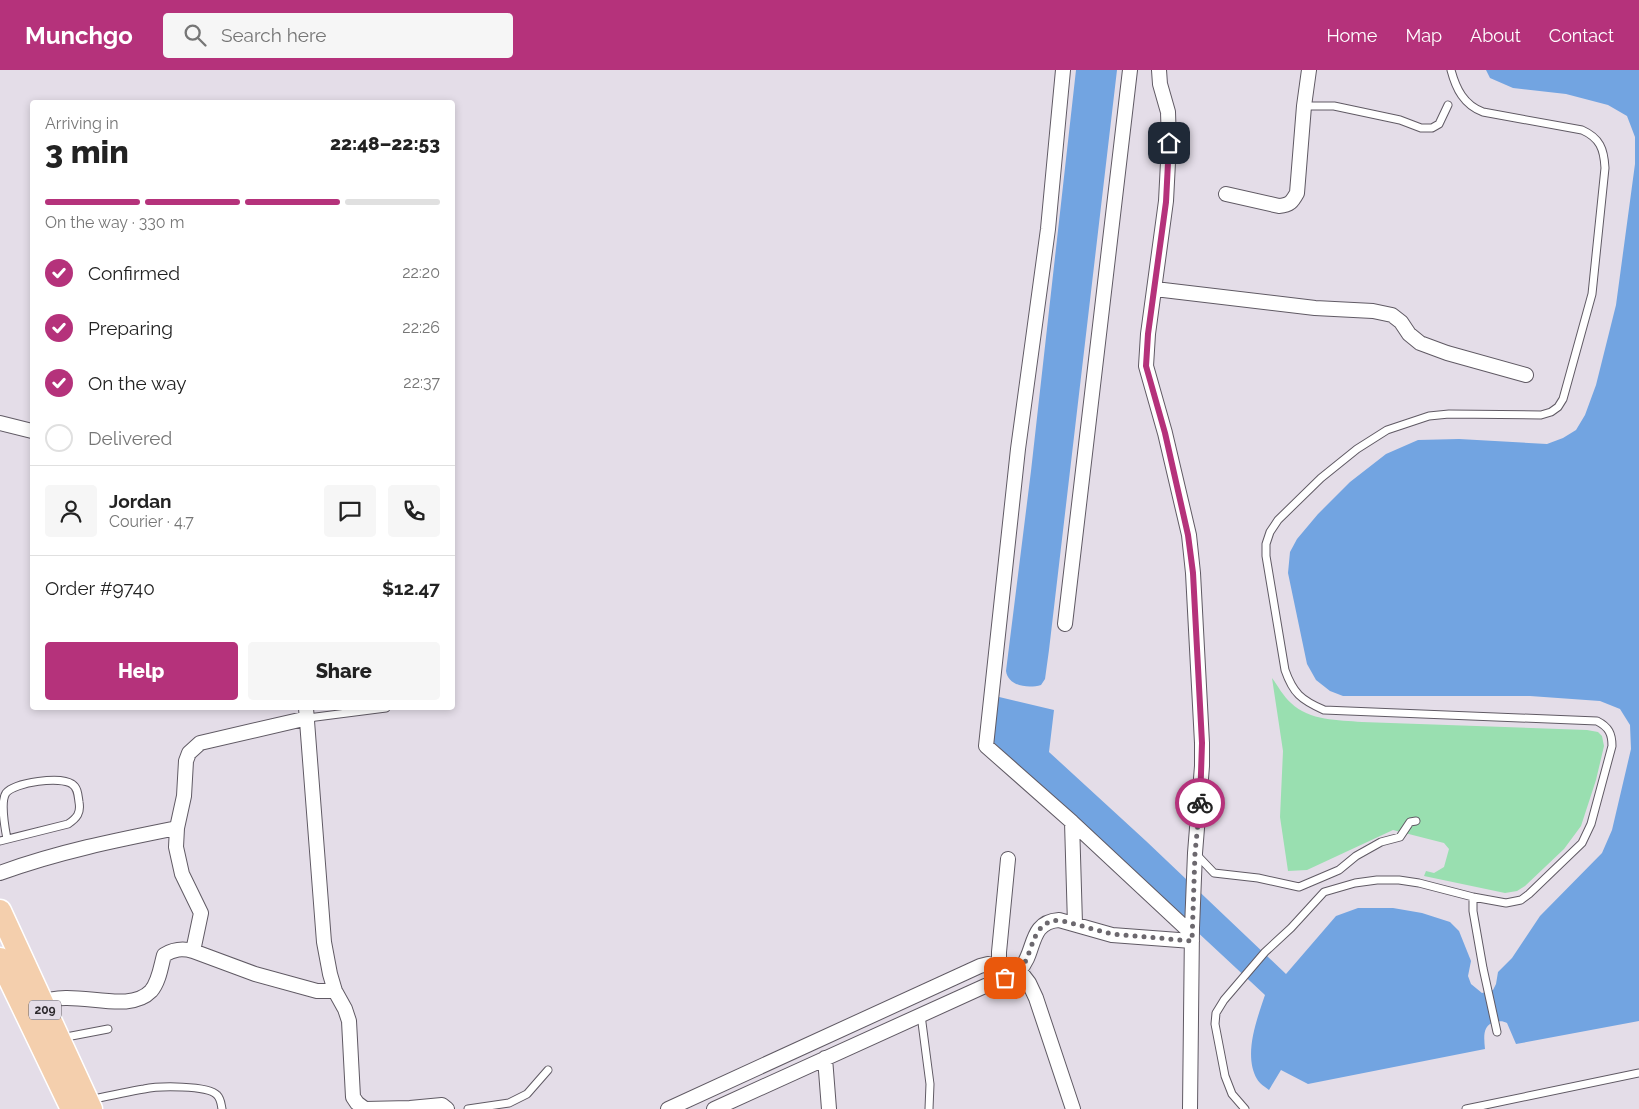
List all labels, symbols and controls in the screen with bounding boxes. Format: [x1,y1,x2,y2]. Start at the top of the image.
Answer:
search box [163,13,513,58]
text: Munchgo [25,21,133,50]
icon: search [181,21,209,49]
text: Search here [221,24,326,46]
text: Home [1326,25,1377,46]
text: Map [1405,25,1442,46]
text: About [1470,25,1521,46]
text: Contact [1549,25,1614,46]
text: Arriving in [45,114,119,133]
pin [1148,122,1190,164]
icon: home [1155,129,1183,157]
text: 22:48–22:53 [330,132,440,154]
text: 3 min [45,133,129,170]
text: On the way · 330 m [45,213,184,232]
icon: check [45,259,73,287]
text: Confirmed [88,262,180,284]
text: 22:20 [402,263,440,282]
icon: check [45,314,73,342]
text: Preparing [88,317,173,339]
text: 22:26 [402,318,440,337]
icon: check [45,369,73,397]
text: On the way [88,372,187,394]
text: 22:37 [403,373,440,392]
text: Delivered [88,427,172,449]
button: person [45,485,97,537]
button: chat [324,485,376,537]
button: phone [388,485,440,537]
text: Jordan [109,490,172,512]
text: Courier · 4.7 [109,512,194,531]
text: Order #9740 [45,577,155,599]
text: $12.47 [382,577,440,599]
button: Help [45,642,238,700]
button: Share [248,642,440,700]
courier [1175,778,1225,828]
icon: bike [1186,789,1214,817]
pin [984,957,1026,999]
icon: bag [991,964,1019,992]
road number: 209 [29,1000,61,1020]

